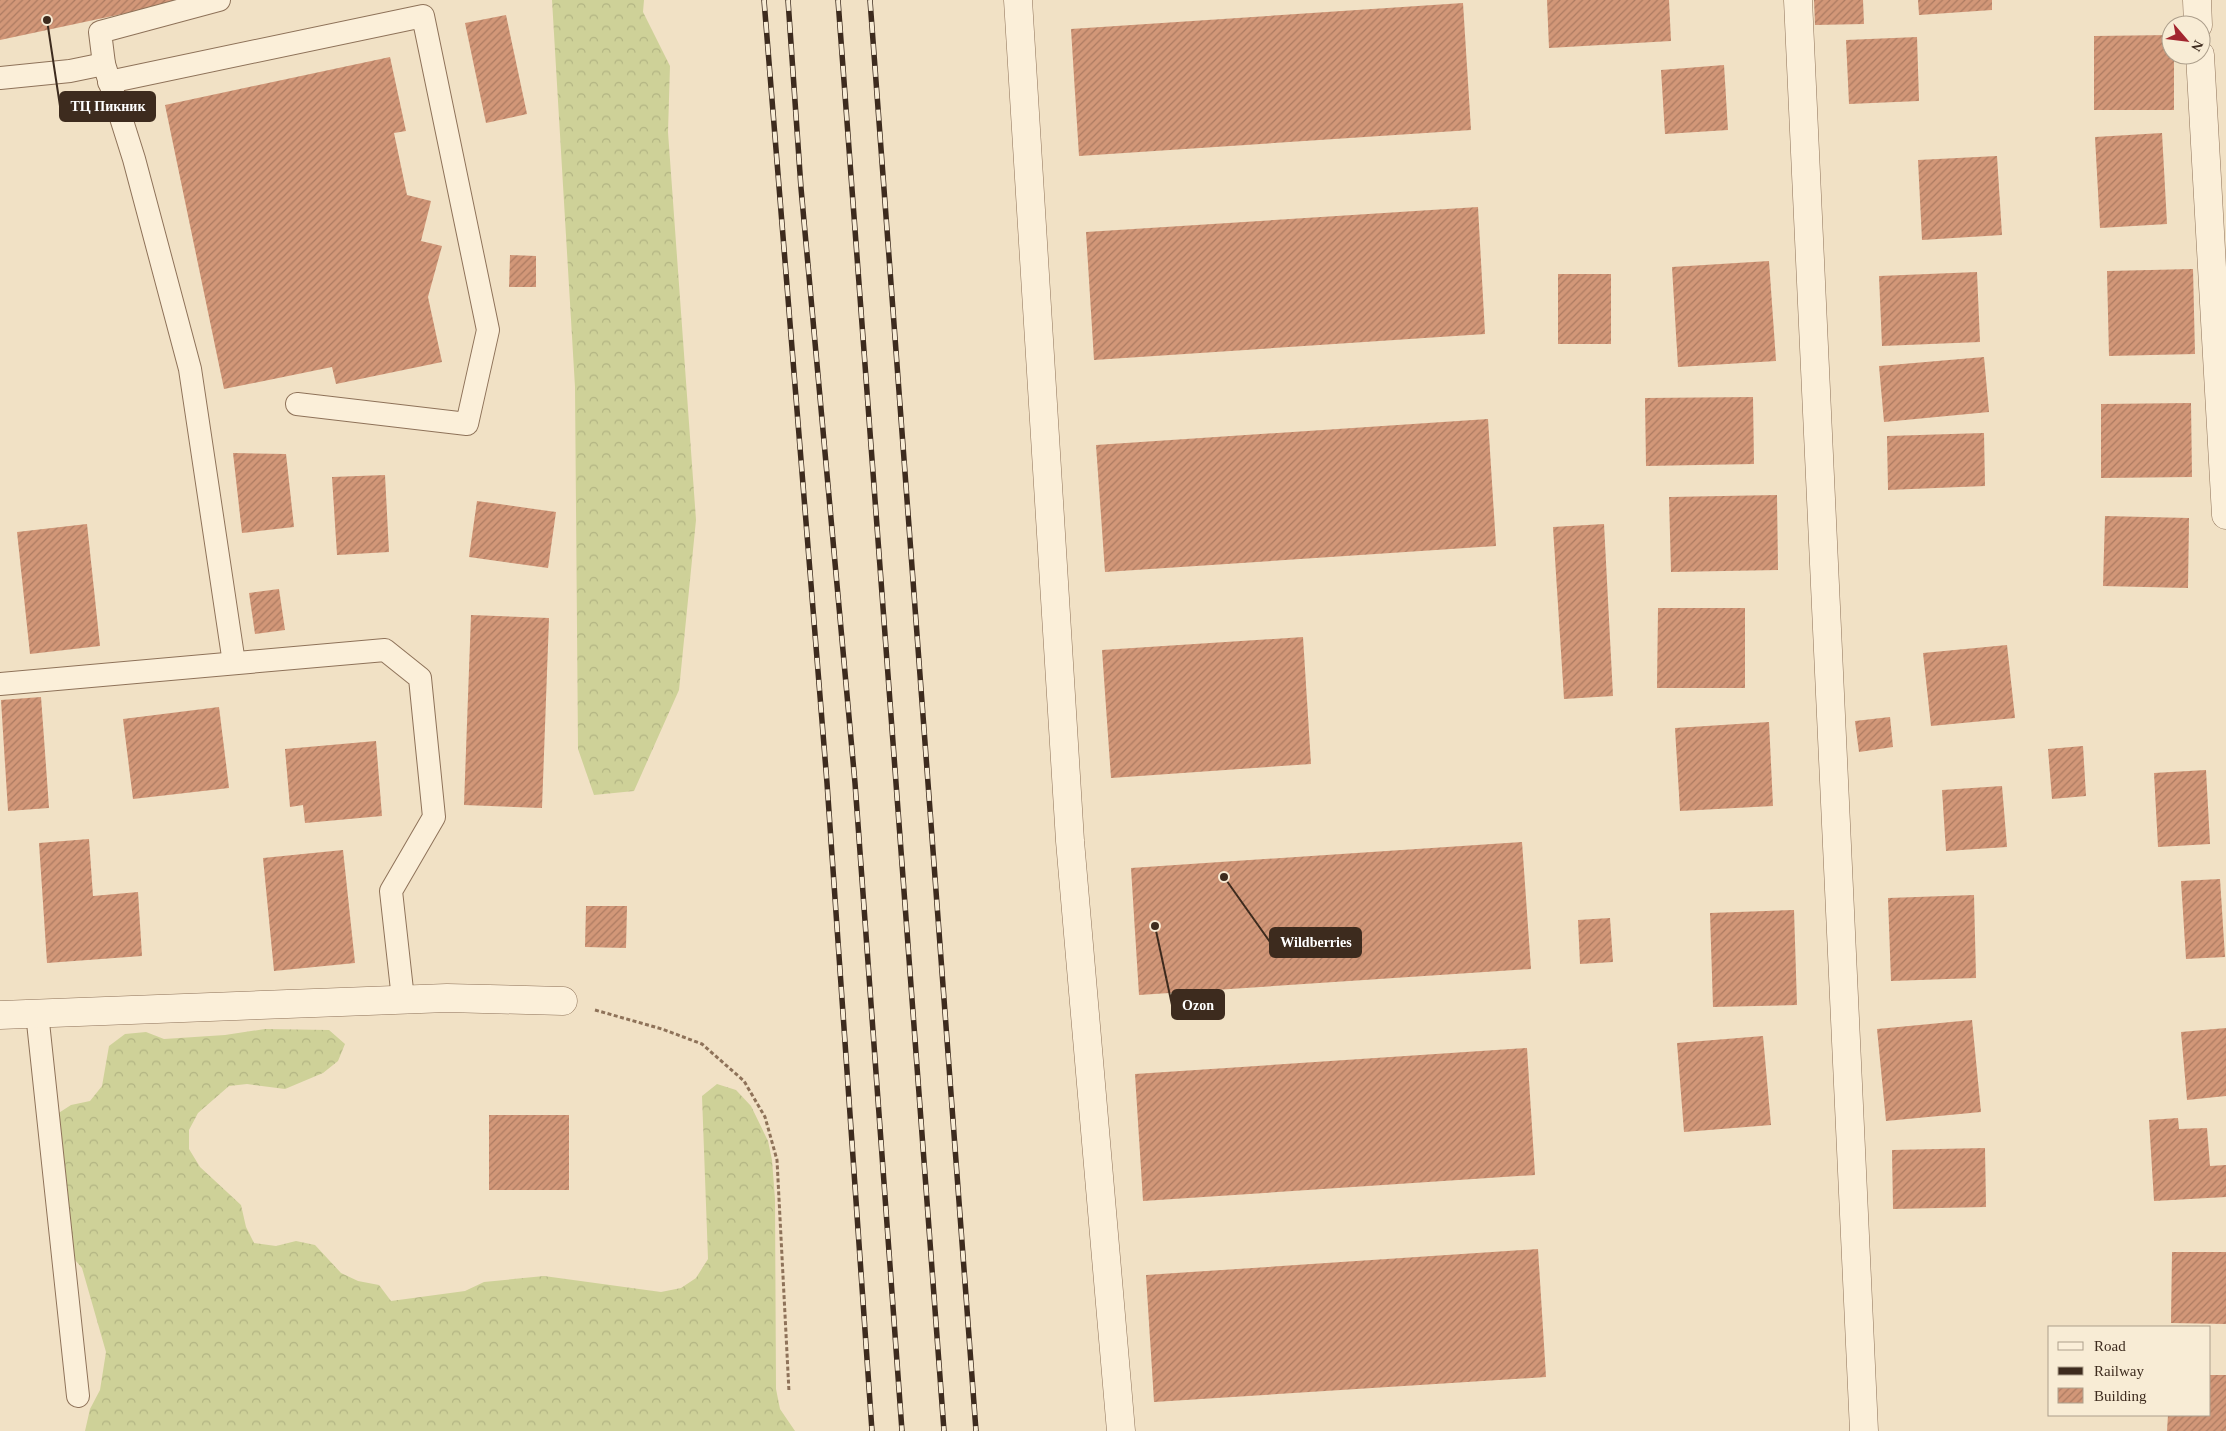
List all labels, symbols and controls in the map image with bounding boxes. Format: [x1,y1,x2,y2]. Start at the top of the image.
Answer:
north arrow [2161,15,2211,65]
text: N [2188,38,2206,54]
callout: ТЦ Пикник [60,92,155,121]
text: ТЦ Пикник [71,99,146,114]
callout: Wildberries [1270,928,1361,957]
text: Wildberries [1280,935,1352,950]
callout: Ozon [1172,990,1224,1019]
text: Ozon [1182,998,1214,1013]
legend [2048,1326,2211,1416]
text: Road [2094,1338,2126,1354]
text: Railway [2094,1363,2144,1379]
text: Building [2094,1388,2147,1404]

